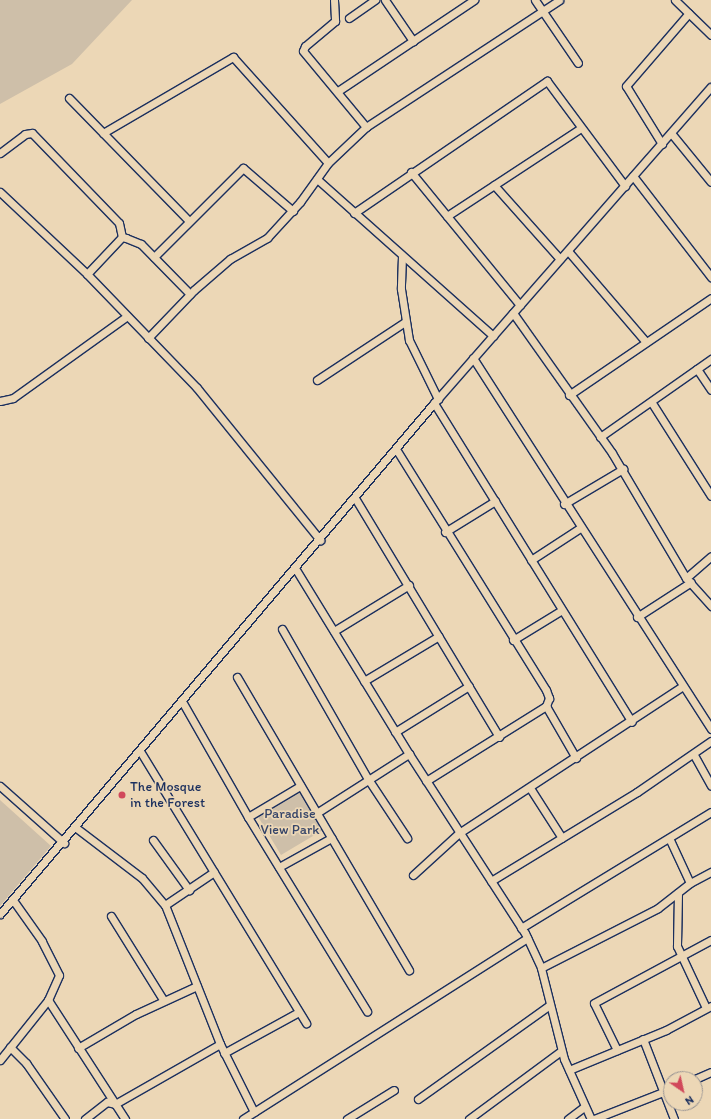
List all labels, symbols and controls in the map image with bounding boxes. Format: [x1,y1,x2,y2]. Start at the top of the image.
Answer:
place label: The Mosque in the Forest [130,779,204,812]
marker: The Mosque in the Forest [117,790,127,800]
park label: Paradise View Park [261,806,319,838]
north arrow [663,1071,703,1111]
text: N [683,1093,696,1108]

